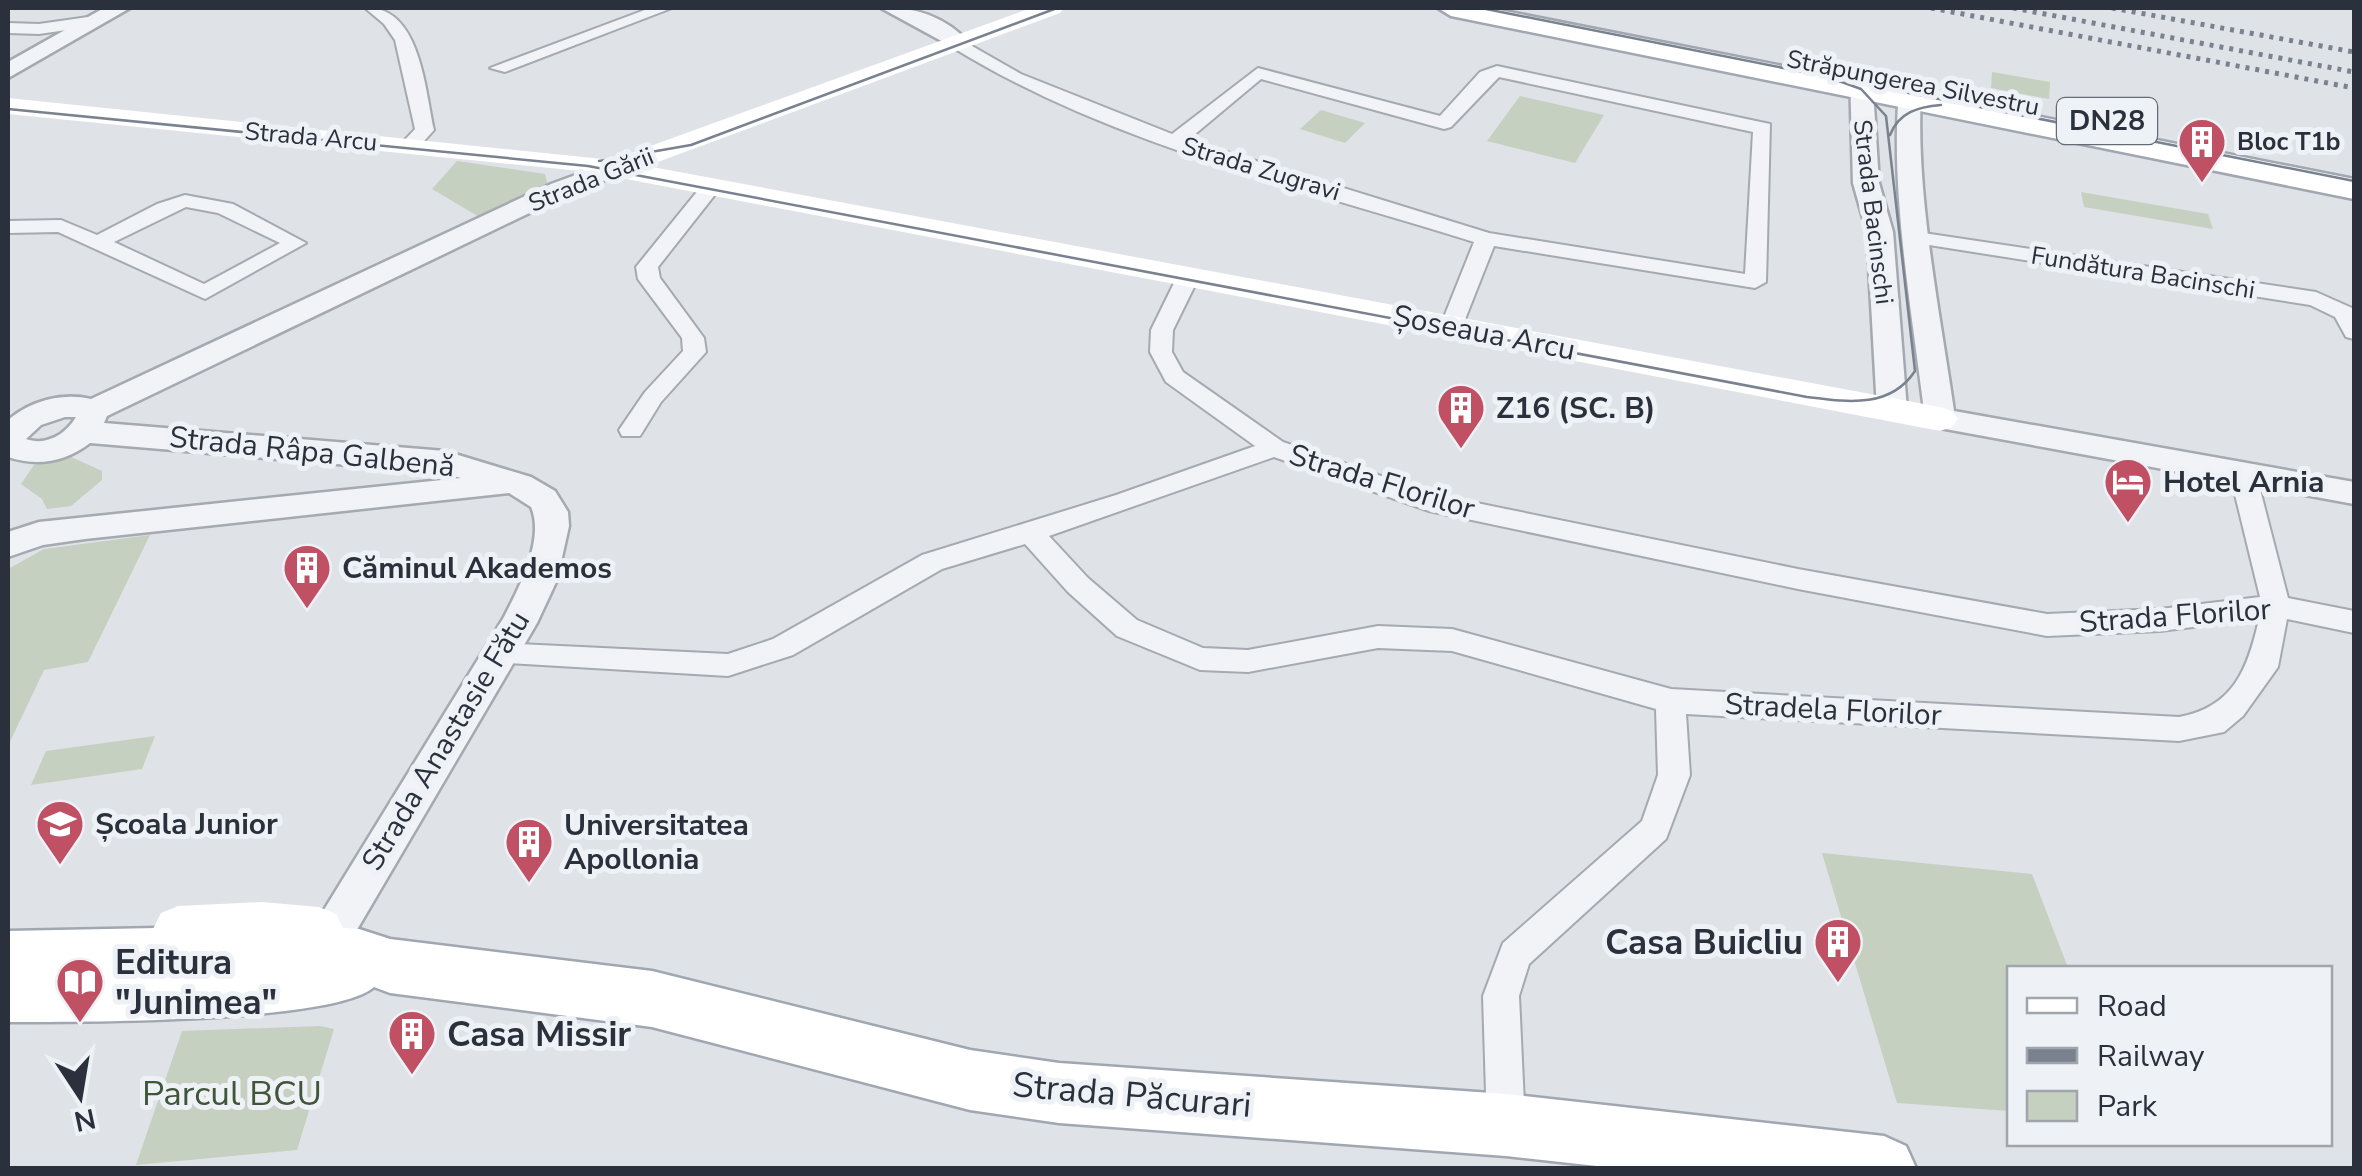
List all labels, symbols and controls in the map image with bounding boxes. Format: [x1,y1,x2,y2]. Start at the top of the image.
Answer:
street label: Străpungerea Silvestru [1784,42,2042,124]
road number: DN28 [2057,98,2157,144]
street label: Strada Arcu [243,114,379,160]
building icon: Bloc T1b [2176,116,2228,184]
street label: Strada Bacinschi [1845,118,1901,306]
place label: Bloc T1b [2237,125,2341,159]
street label: Strada Zugravi [1178,129,1344,209]
street label: Strada Gării [523,139,659,221]
street label: Fundătura Bacinschi [2029,239,2257,307]
street label: Șoseaua Arcu [1389,295,1579,371]
building icon: Z16 (SC. B) [1435,382,1487,450]
place label: Z16 (SC. B) [1496,388,1656,429]
street label: Strada Râpa Galbenă [167,417,457,487]
street label: Strada Florilor [1284,434,1480,530]
hotel icon: Hotel Arnia [2102,456,2154,524]
place label: Hotel Arnia [2163,462,2324,503]
building icon: Căminul Akademos [281,542,333,610]
place label: Căminul Akademos [342,548,612,589]
street label: Strada Florilor [2078,589,2273,643]
street label: Strada Anastasie Fătu [352,604,540,878]
street label: Stradela Florilor [1724,684,1943,736]
school or university icon: Școala Junior [34,798,86,866]
place label: Școala Junior [95,804,278,845]
place label: Universitatea Apollonia [564,805,749,880]
building icon: Universitatea Apollonia [503,816,555,884]
building icon: Casa Buicliu [1812,916,1864,984]
place label: Casa Buicliu [1605,919,1803,966]
place label: Editura "Junimea" [115,939,277,1026]
library icon: Editura "Junimea" [54,956,106,1024]
legend [2007,966,2332,1146]
text: Road [2097,986,2167,1027]
building icon: Casa Missir [386,1008,438,1076]
place label: Casa Missir [447,1011,631,1058]
text: Railway [2097,1036,2205,1077]
north arrow [30,1046,130,1146]
street label: Strada Păcurari [1010,1061,1254,1129]
park label: Parcul BCU [142,1070,322,1117]
text: Park [2097,1086,2158,1127]
text: N [71,1099,99,1140]

